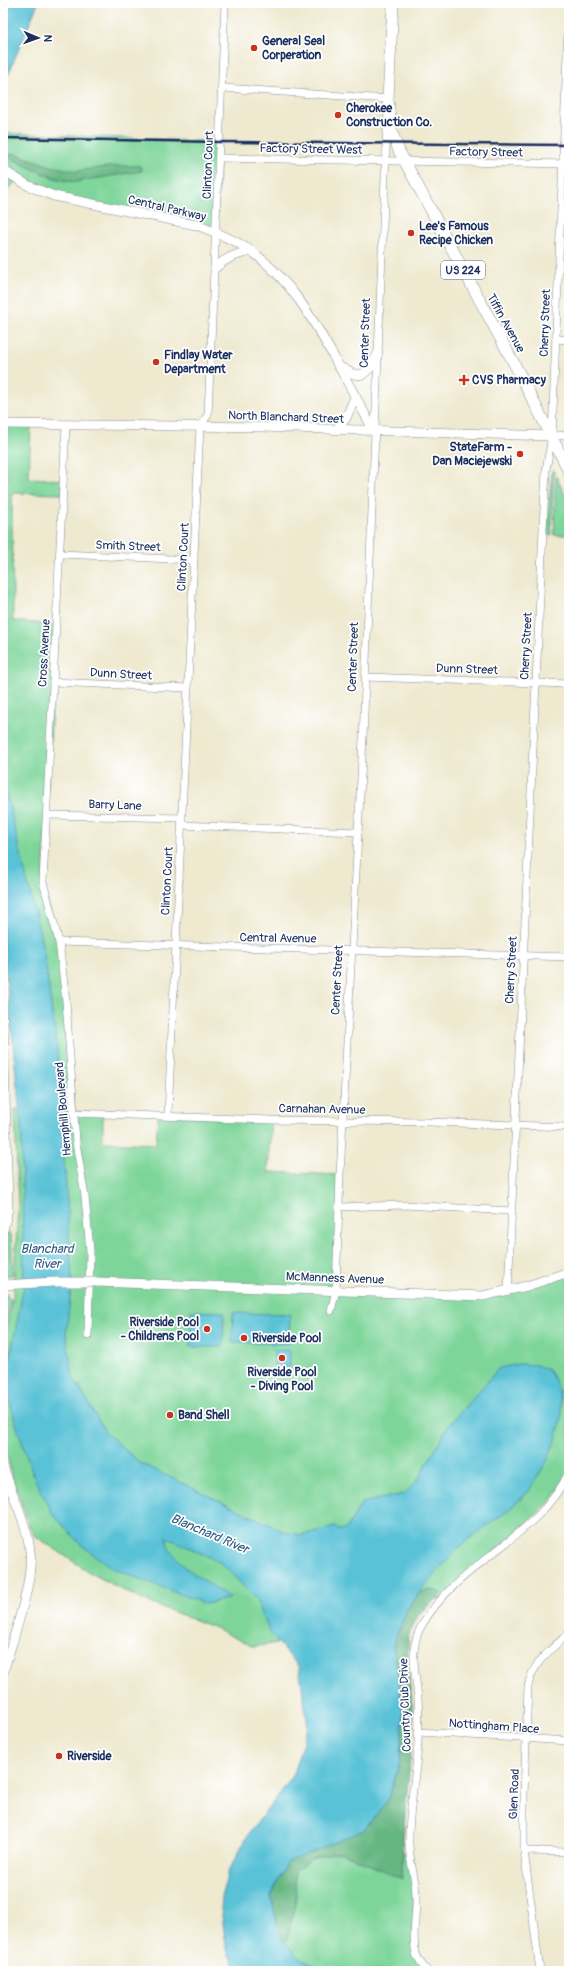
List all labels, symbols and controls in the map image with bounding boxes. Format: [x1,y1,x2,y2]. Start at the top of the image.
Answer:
north arrow [18,18,58,58]
text: N [41,34,54,43]
place label: General Seal Corperation [262,34,325,63]
marker: General Seal Corperation [249,43,259,53]
place label: Cherokee Construction Co. [346,101,432,130]
marker: Cherokee Construction Co. [333,110,343,120]
street label: Clinton Court [200,130,217,200]
street label: Factory Street West [259,141,363,158]
street label: Factory Street [449,144,523,161]
street label: Central Parkway [126,192,207,225]
place label: Lee's Famous Recipe Chicken [419,219,493,248]
marker: Lee's Famous Recipe Chicken [406,228,416,238]
road number: US 224 [441,261,485,279]
street label: Cherry Street [537,289,554,357]
street label: Tiffin Avenue [483,291,528,355]
street label: Center Street [357,298,374,368]
place label: Findlay Water Department [164,348,233,377]
marker: Findlay Water Department [151,357,161,367]
place label: CVS Pharmacy [472,373,547,388]
marker: CVS Pharmacy [459,375,469,385]
street label: North Blanchard Street [228,408,344,427]
place label: StateFarm - Dan Maciejewski [432,440,512,469]
marker: StateFarm - Dan Maciejewski [515,449,525,459]
street label: Clinton Court [174,522,193,592]
street label: Smith Street [95,538,161,555]
street label: Cherry Street [517,612,536,680]
street label: Cross Avenue [35,619,54,687]
street label: Center Street [345,622,362,692]
street label: Dunn Street [436,661,498,678]
street label: Dunn Street [90,665,153,684]
street label: Barry Lane [88,797,142,814]
street label: Clinton Court [158,846,177,916]
street label: Central Avenue [239,930,317,947]
street label: Cherry Street [502,936,521,1004]
street label: Center Street [328,945,347,1015]
street label: Hemphill Boulevard [52,1061,75,1157]
street label: Carnahan Avenue [278,1101,366,1118]
water label: Blanchard River [21,1241,75,1272]
street label: McManness Avenue [286,1269,384,1288]
place label: Riverside Pool - Childrens Pool [121,1315,199,1344]
marker: Riverside Pool - Childrens Pool [202,1324,212,1334]
place label: Riverside Pool [252,1331,322,1346]
marker: Riverside Pool [239,1333,249,1343]
marker: Riverside Pool - Diving Pool [277,1353,287,1363]
place label: Riverside Pool - Diving Pool [247,1365,317,1394]
place label: Band Shell [178,1408,230,1423]
marker: Band Shell [165,1410,175,1420]
water label: Blanchard River [168,1510,253,1558]
street label: Country Club Drive [396,1658,415,1752]
street label: Nottingham Place [448,1716,540,1737]
place label: Riverside [67,1749,113,1764]
marker: Riverside [54,1751,64,1761]
street label: Glen Road [506,1768,523,1820]

